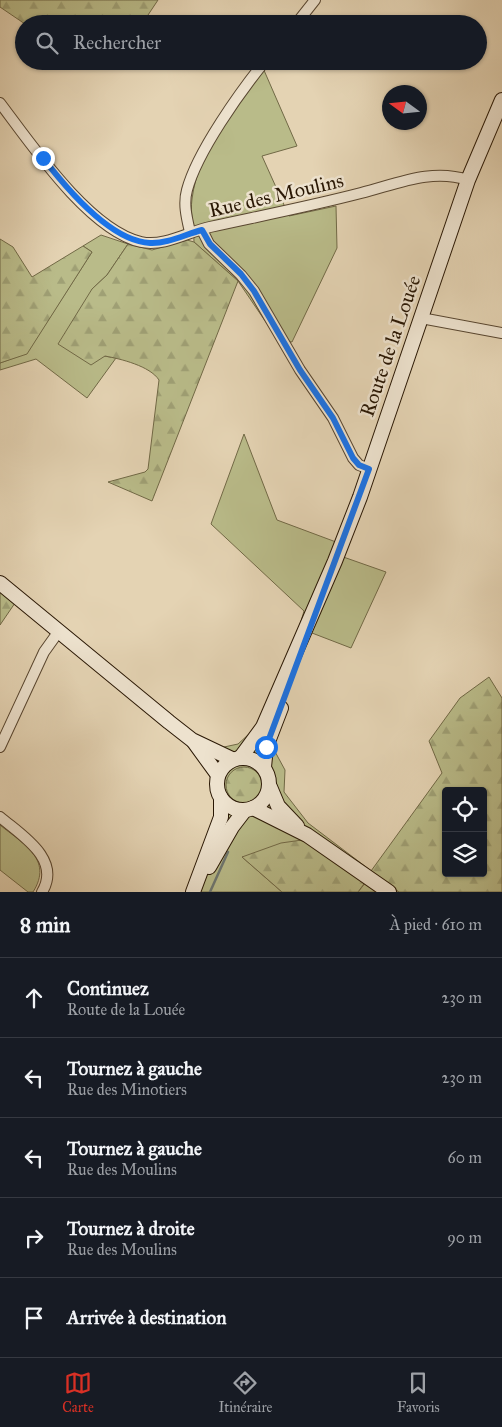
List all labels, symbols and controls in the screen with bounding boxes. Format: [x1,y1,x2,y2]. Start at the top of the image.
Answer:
search box [15,15,487,70]
icon: search [33,29,61,57]
text: Rechercher [73,31,161,54]
north arrow [382,85,427,130]
route end [32,147,55,170]
street label: Rue des Moulins [206,168,346,222]
street label: Route de la Louée [355,272,425,420]
route start [255,736,278,759]
map controls [442,787,487,877]
button: locate [442,787,487,832]
button: layers [442,832,487,877]
text: 8 min [20,912,70,938]
text: À pied · 610 m [390,915,482,934]
text: Continuez [67,977,149,1000]
icon: ahead [20,984,48,1012]
text: 230 m [442,988,482,1007]
text: Route de la Louée [67,1000,185,1019]
text: Tournez à gauche [67,1057,202,1080]
icon: left [20,1064,48,1092]
text: 230 m [442,1068,482,1087]
text: Rue des Minotiers [67,1080,187,1099]
text: Tournez à gauche [67,1137,202,1160]
icon: left [20,1144,48,1172]
text: 60 m [448,1148,482,1167]
text: Rue des Moulins [67,1160,177,1179]
text: Tournez à droite [67,1217,195,1240]
icon: right [20,1224,48,1252]
text: 90 m [447,1228,482,1247]
text: Rue des Moulins [67,1240,177,1259]
icon: arrive [20,1304,48,1332]
text: Arrivée à destination [67,1306,226,1329]
tab: Carte [62,1369,94,1416]
tab: Itinéraire [219,1369,272,1416]
tab: Favoris [397,1369,440,1416]

